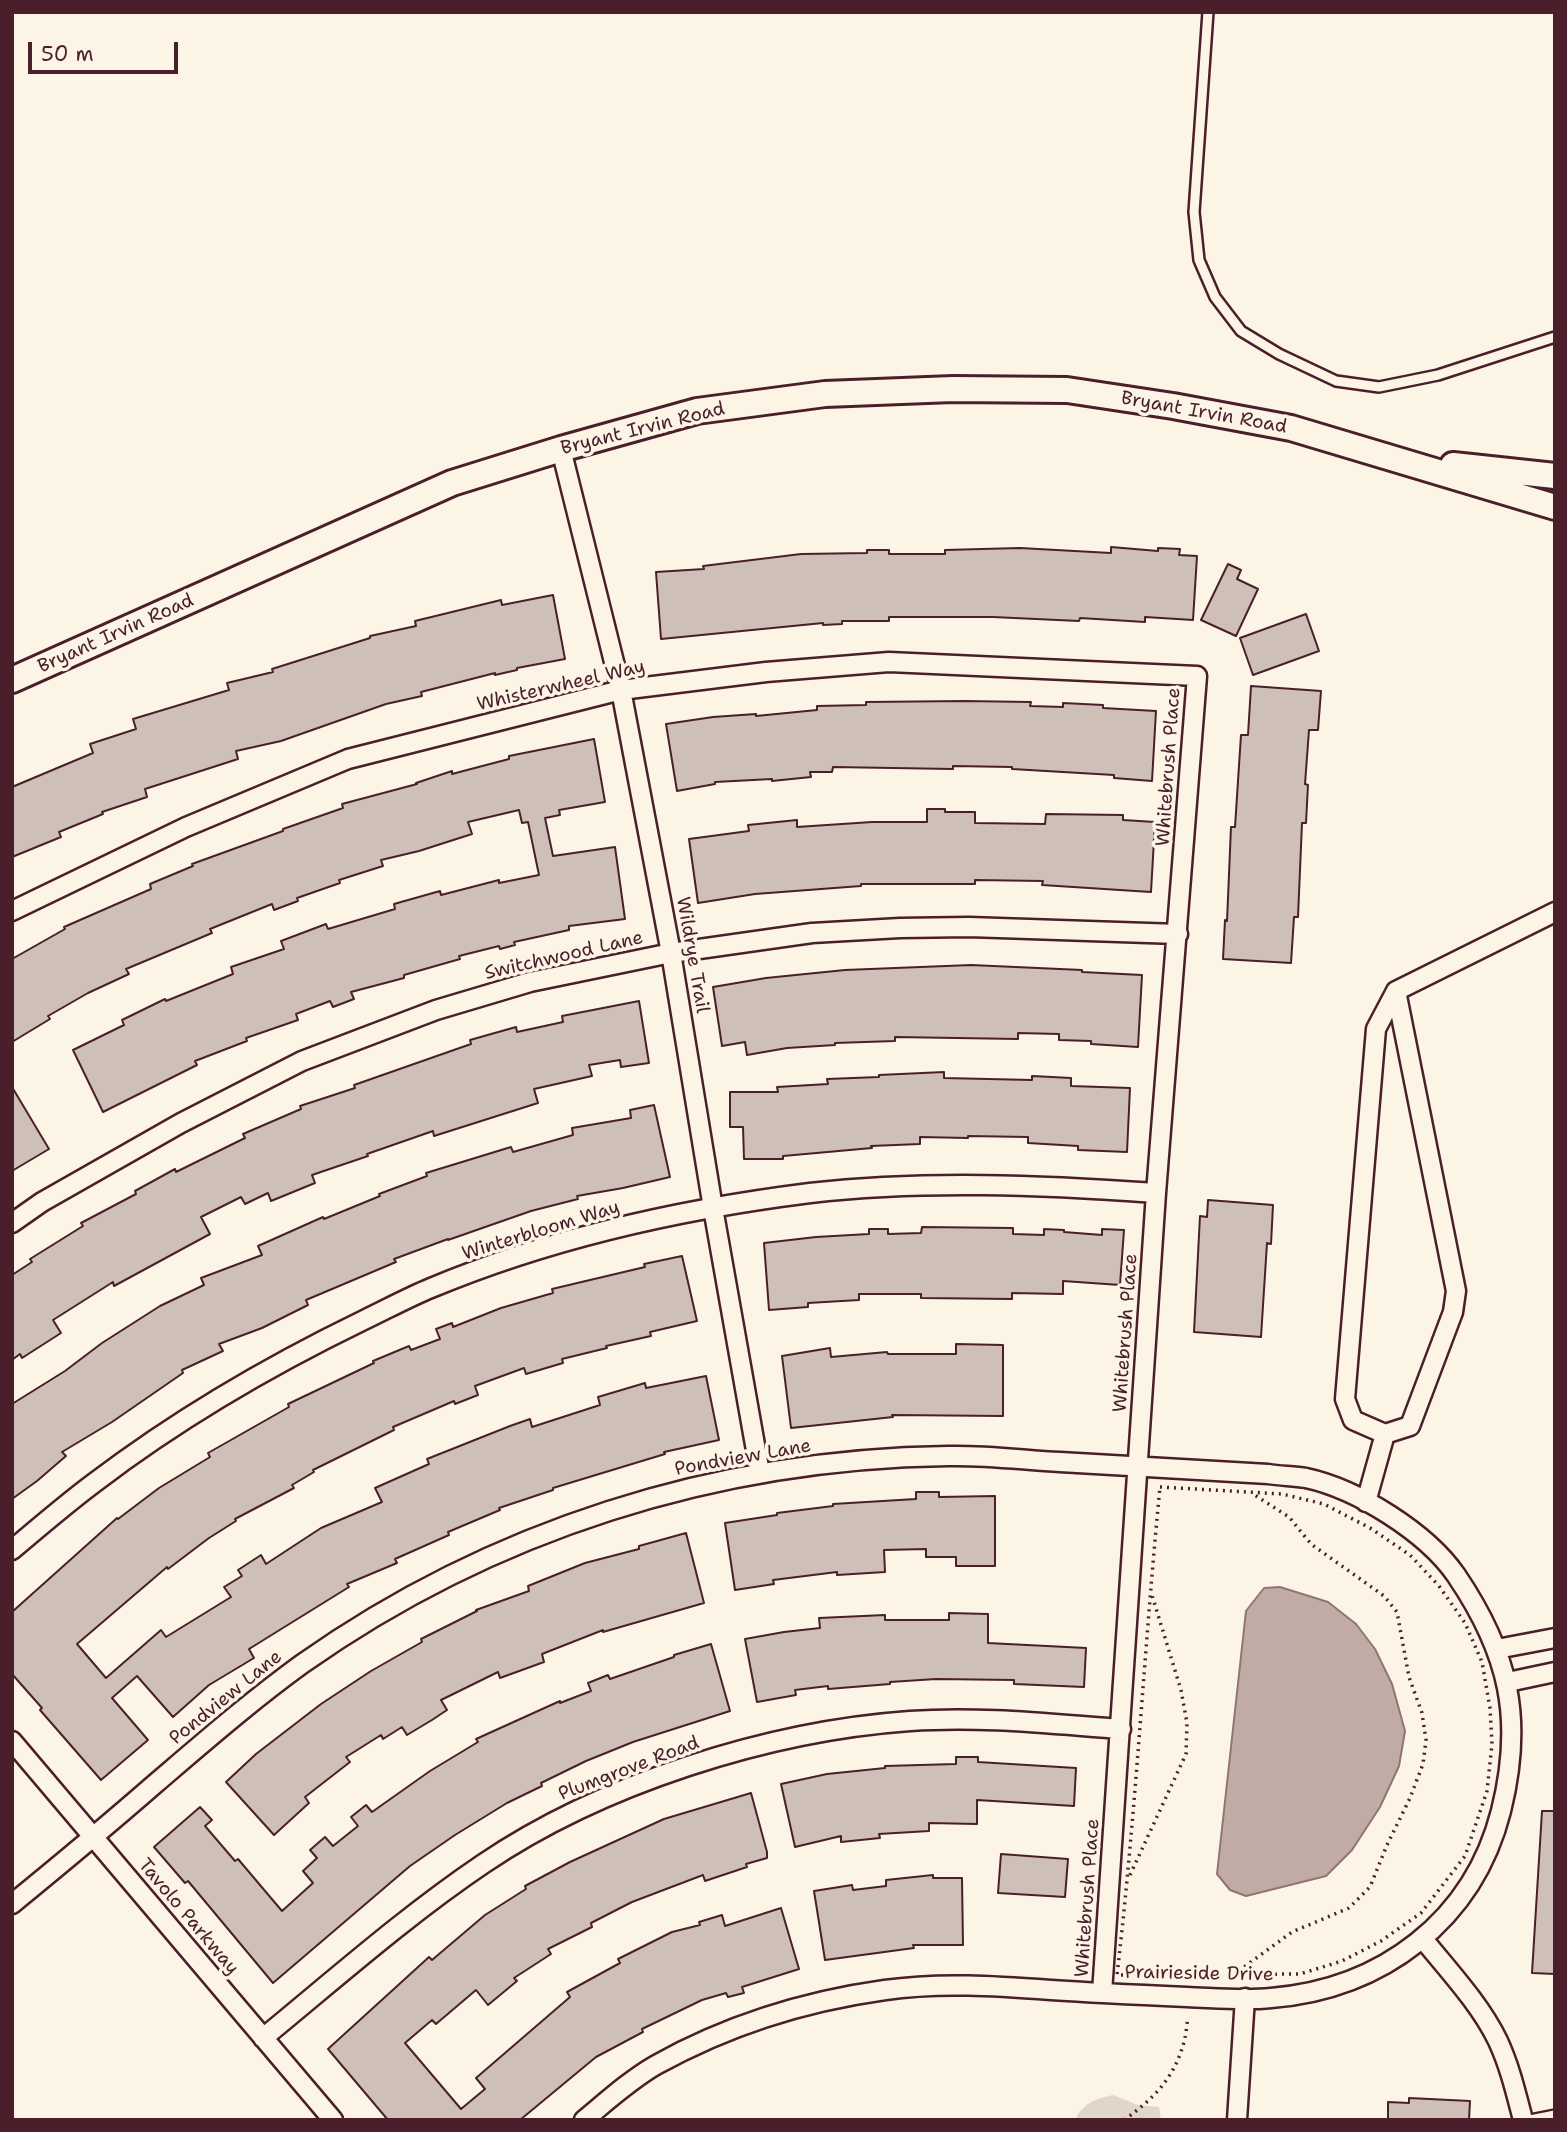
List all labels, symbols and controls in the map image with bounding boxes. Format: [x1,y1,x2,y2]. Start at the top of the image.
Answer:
scale bar [32,28,182,72]
text: 50 m [41,40,94,68]
street label: Bryant Irvin Road [1119,387,1289,439]
street label: Bryant Irvin Road [559,398,727,460]
street label: Bryant Irvin Road [35,589,197,679]
street label: Whisterwheel Way [475,656,647,716]
street label: Whitebrush Place [1152,687,1186,847]
street label: Wildrye Trail [671,895,713,1015]
street label: Switchwood Lane [483,927,645,985]
street label: Winterbloom Way [459,1196,623,1266]
street label: Whitebrush Place [1109,1253,1143,1413]
street label: Pondview Lane [673,1435,813,1481]
street label: Pondview Lane [165,1646,287,1750]
street label: Plumgrove Road [555,1732,703,1806]
street label: Whitebrush Place [1071,1818,1105,1978]
street label: Tavolo Parkway [133,1854,243,1980]
street label: Prairieside Drive [1124,1961,1274,1987]

